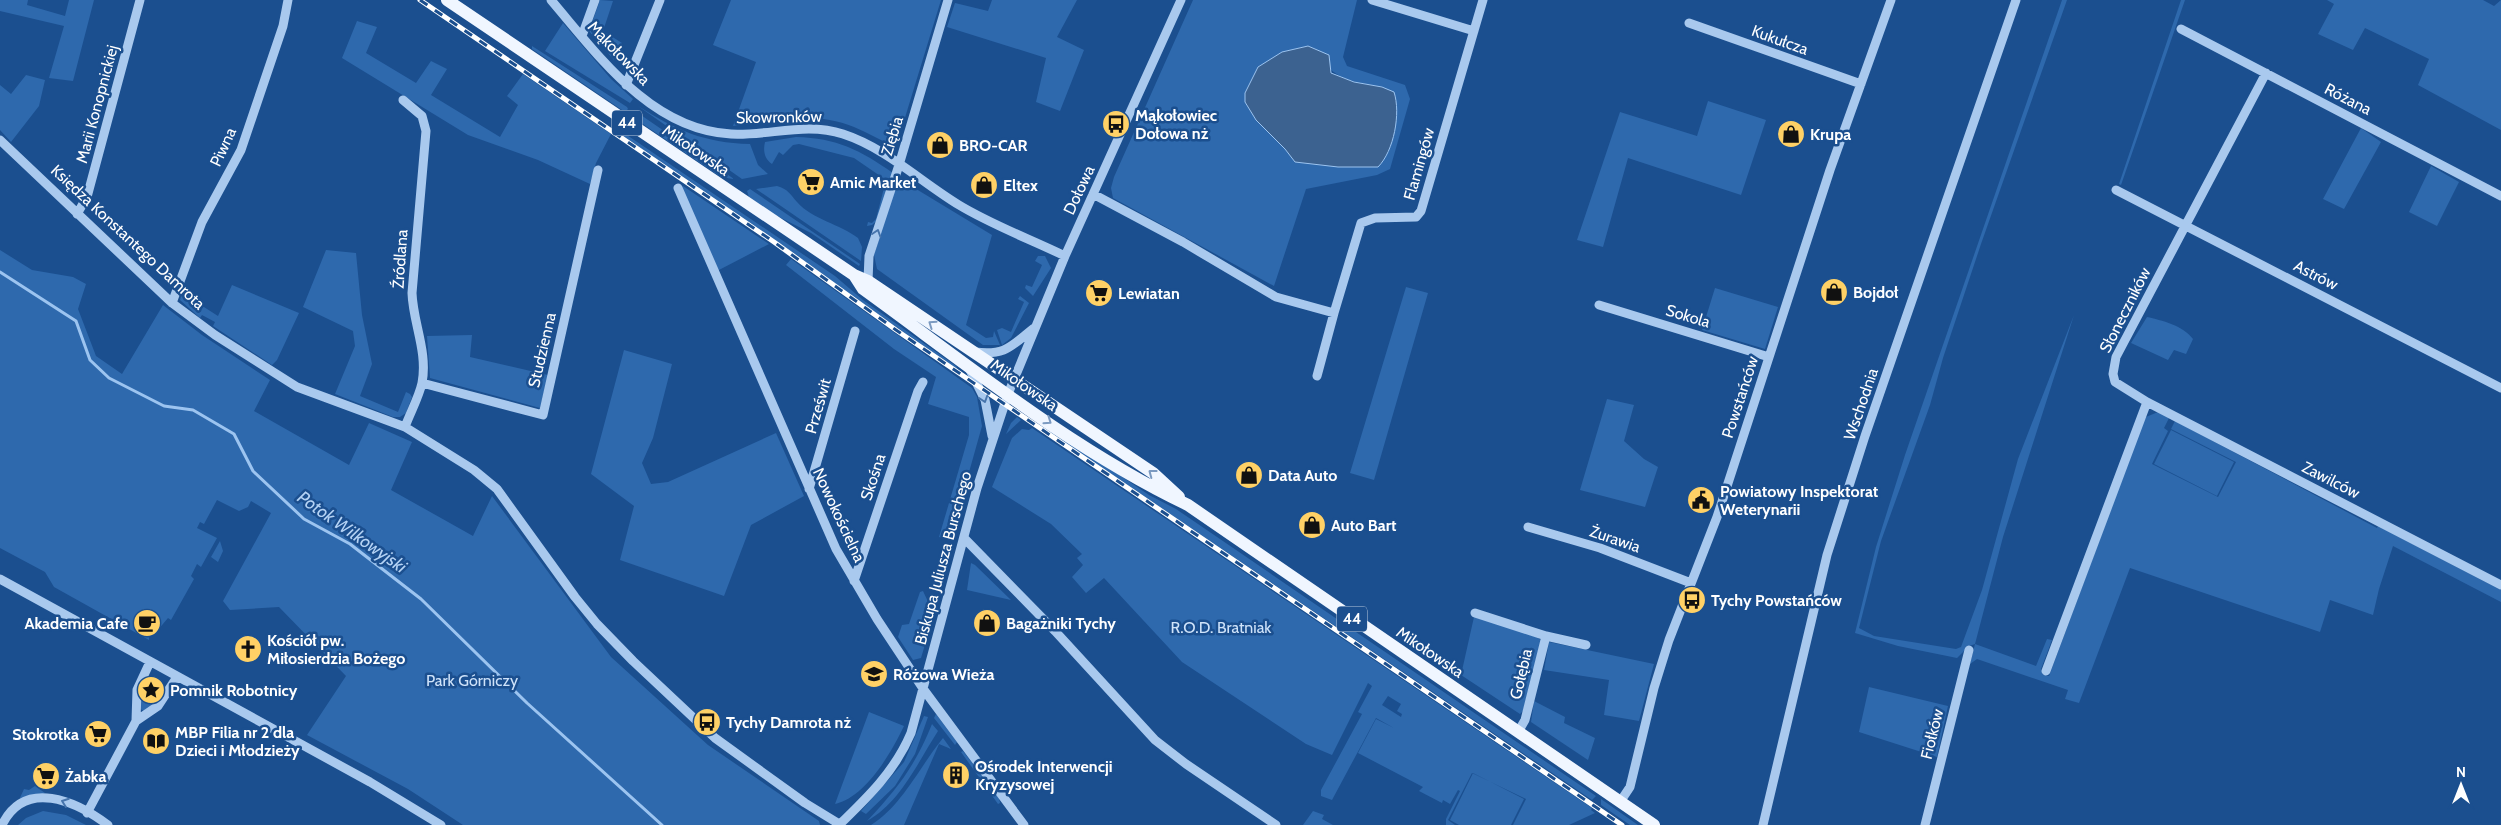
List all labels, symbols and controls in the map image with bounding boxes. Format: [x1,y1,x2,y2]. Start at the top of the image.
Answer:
street label: Mąkołowska [584,17,654,89]
street label: Kukułcza [1749,21,1811,59]
street label: Marii Konopnickiej [72,43,122,165]
street label: Różana [2321,79,2375,119]
place label: Mąkołowiec Dołowa nż [1135,106,1217,143]
street label: Skowronków [736,107,823,127]
bus stop icon: Mąkołowiec Dołowa nż [1101,109,1131,139]
road number: 44 [612,110,642,136]
street label: Ziębia [877,114,907,158]
shop icon: Krupa [1776,119,1806,149]
street label: Mikołowska [659,121,734,180]
street label: Piwna [206,124,240,169]
street label: Flamingów [1400,125,1439,202]
place label: Krupa [1810,125,1851,144]
shop icon: BRO-CAR [925,130,955,160]
place label: BRO-CAR [959,136,1028,155]
street label: Księdza Konstantego Damrota [47,161,209,314]
street label: Dołowa [1059,162,1099,218]
supermarket icon: Amic Market [796,167,826,197]
shop icon: Eltex [969,170,999,200]
place label: Amic Market [830,173,917,192]
place label: Eltex [1003,176,1038,195]
street label: Źródlana [388,228,412,289]
one-way arrow [871,229,881,238]
street label: Astrów [2291,256,2342,294]
street label: Słoneczników [2095,264,2155,356]
shop icon: Bojdoł [1819,277,1849,307]
supermarket icon: Lewiatan [1084,278,1114,308]
place label: Bojdoł [1853,283,1898,302]
place label: Lewiatan [1118,284,1180,303]
street label: Sokola [1664,300,1713,332]
street label: Studzienna [524,310,560,389]
one-way arrow [928,321,938,330]
street label: Powstańców [1718,353,1762,441]
street label: Mikołowska [987,355,1061,415]
street label: Wschodnia [1840,365,1882,442]
street label: Prześwit [801,376,835,436]
one-way arrow [978,395,988,403]
one-way arrow [1042,415,1052,424]
street label: Skośna [857,451,890,503]
street label: Zawilców [2299,457,2363,503]
shop icon: Data Auto [1234,460,1264,490]
street label: Nowokościelna [809,465,869,565]
place label: Data Auto [1268,466,1338,485]
street label: Biskupa Juliusza Burschego [911,469,975,647]
one-way arrow [1149,470,1158,478]
place label: Powiatowy Inspektorat Weterynarii [1720,482,1879,519]
public building icon: Powiatowy Inspektorat Weterynarii [1686,485,1716,515]
water label: Potok Wilkowyjski [293,486,412,579]
shop icon: Auto Bart [1297,510,1327,540]
place label: Auto Bart [1331,516,1397,535]
street label: Żurawia [1587,522,1643,557]
bus stop icon: Tychy Powstańców [1677,585,1707,615]
place label: Tychy Powstańców [1711,591,1842,610]
road number: 44 [1337,606,1367,632]
cafe icon: Akademia Cafe [132,608,162,638]
shop icon: Bagażniki Tychy [972,608,1002,638]
place label: Akademia Cafe [24,614,128,633]
place label: Bagażniki Tychy [1006,614,1116,633]
park label: R.O.D. Bratniak [1170,618,1272,637]
street label: Mikołowska [1393,623,1468,682]
place label: Kościół pw. Miłosierdzia Bożego [267,631,405,668]
church icon: Kościół pw. Miłosierdzia Bożego [233,634,263,664]
street label: Gołębia [1506,647,1536,701]
school or university icon: Różowa Wieża [859,659,889,689]
place label: Różowa Wieża [893,665,994,684]
park label: Park Górniczy [426,671,518,690]
place icon: Pomnik Robotnicy [136,675,166,705]
place label: Pomnik Robotnicy [170,681,298,700]
street label: Fiołków [1917,706,1948,761]
bus stop icon: Tychy Damrota nż [692,707,722,737]
place label: Tychy Damrota nż [726,713,851,732]
supermarket icon: Stokrotka [83,719,113,749]
place label: MBP Filia nr 2 dla Dzieci i Młodzieży [175,723,300,760]
place label: Stokrotka [12,725,79,744]
library icon: MBP Filia nr 2 dla Dzieci i Młodzieży [141,726,171,756]
place label: Ośrodek Interwencji Kryzysowej [975,757,1113,794]
building icon: Ośrodek Interwencji Kryzysowej [941,760,971,790]
north arrow [2436,760,2486,810]
supermarket icon: Żabka [31,761,61,791]
text: N [2456,763,2466,781]
place label: Żabka [65,767,107,786]
one-way arrow [62,798,70,808]

